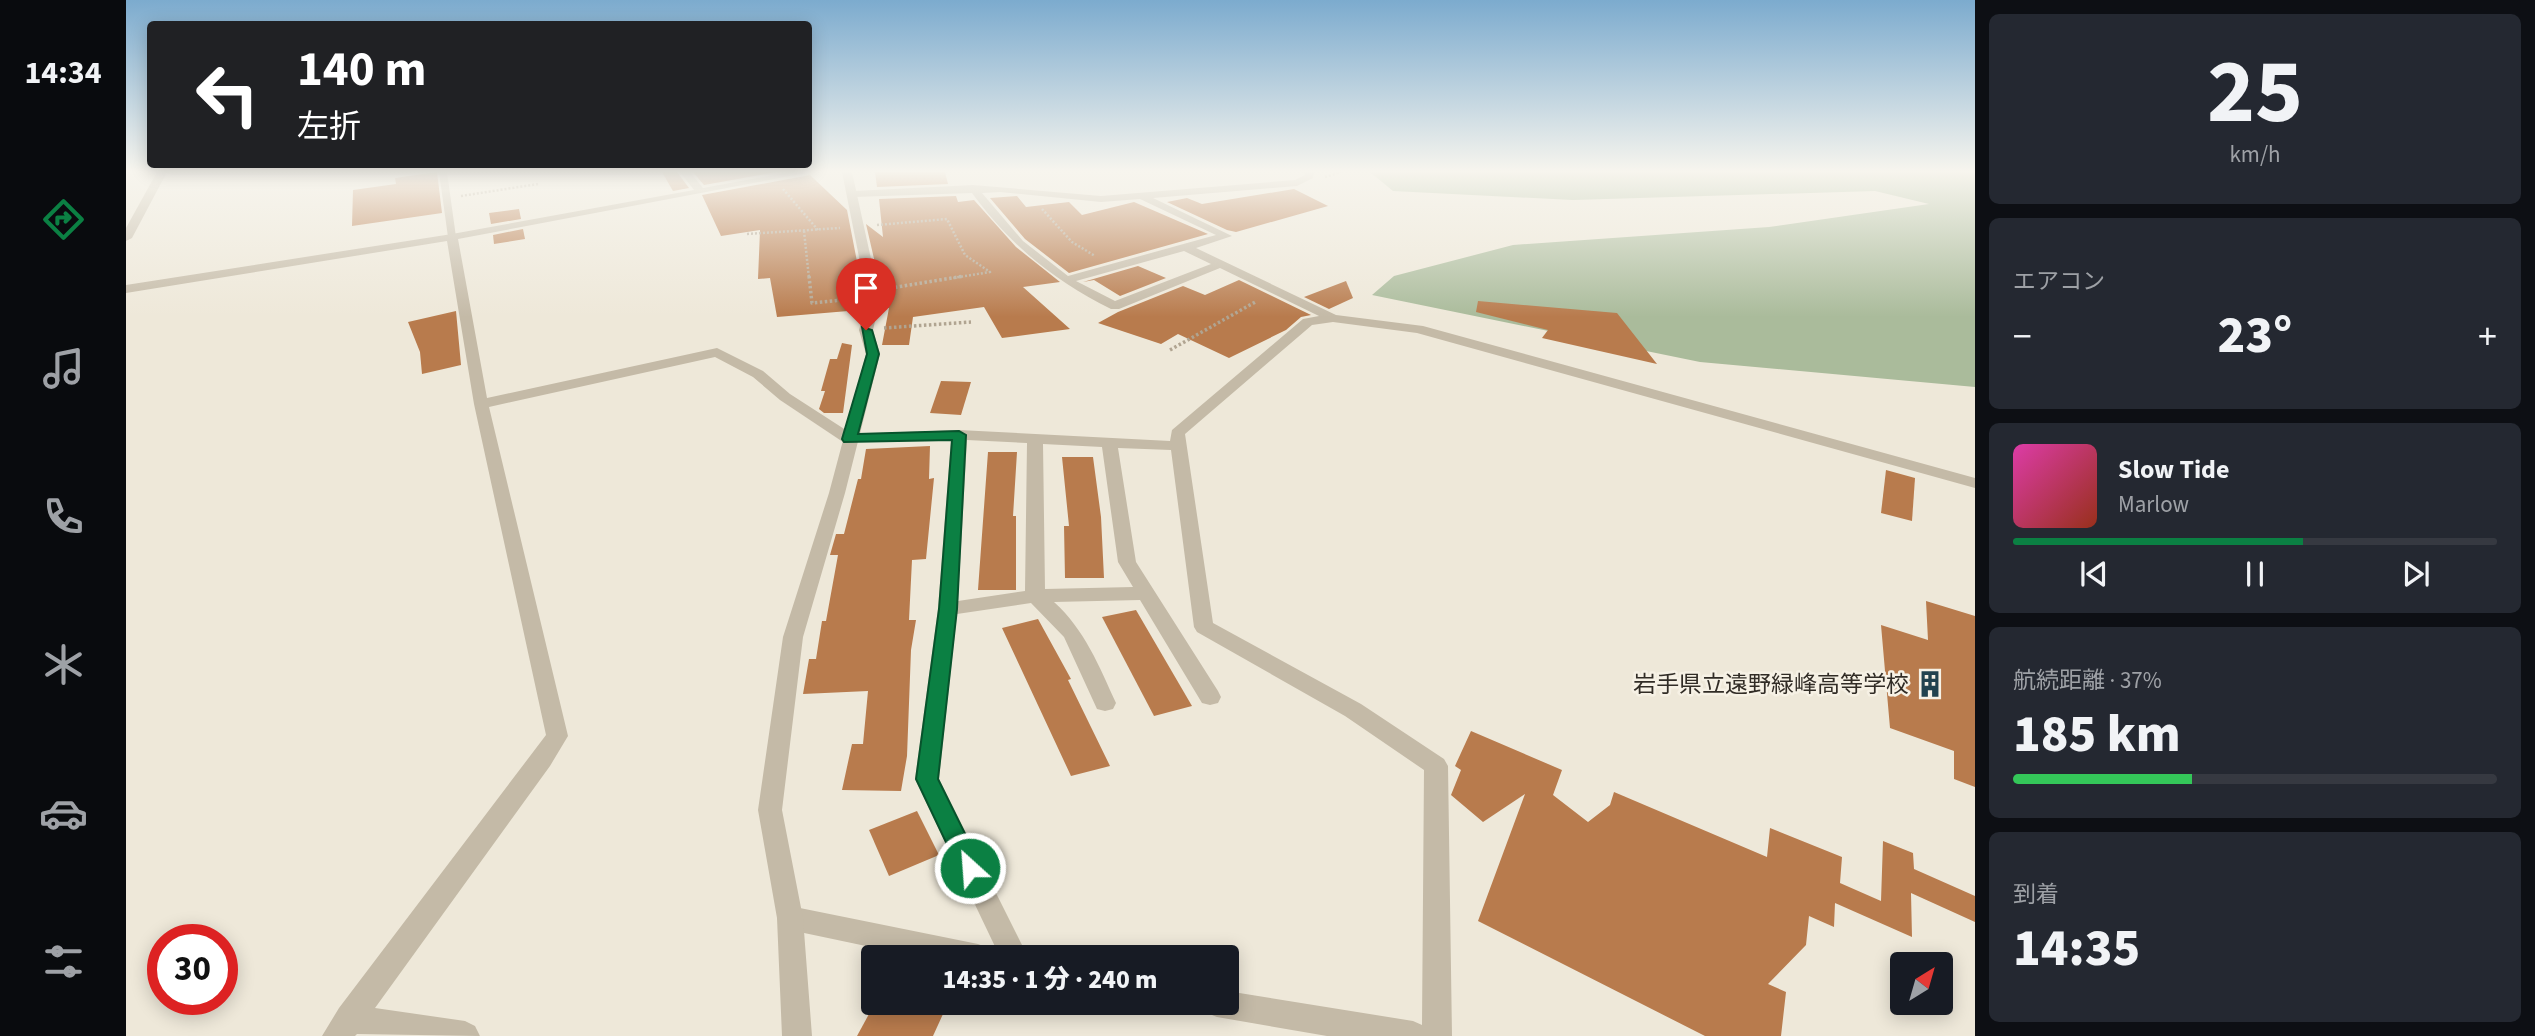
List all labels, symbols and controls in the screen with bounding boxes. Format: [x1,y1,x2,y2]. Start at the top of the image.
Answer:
text: 25 [2207,28,2303,157]
text: 140 m [297,35,426,105]
icon: left [182,49,273,140]
text: 14:34 [24,50,102,96]
text: 左折 [297,104,361,150]
text: km/h [2229,138,2281,171]
icon: directions [39,195,88,244]
pin [836,258,896,330]
text: エアコン [2013,265,2105,298]
icon: arrive [847,269,885,307]
text: 23° [2218,299,2292,373]
text: − [2013,310,2032,364]
text: + [2478,310,2497,364]
icon: music [39,344,88,393]
text: Slow Tide [2118,451,2229,488]
text: Marlow [2118,488,2189,521]
icon: phone [39,492,88,541]
icon: previous [2075,555,2113,593]
icon: pause [2236,555,2274,593]
icon: next [2397,555,2435,593]
icon: climate [39,640,88,689]
text: 航続距離 · 37% [2013,664,2162,697]
place label: 岩手県立遠野緑峰高等学校 [1633,668,1909,701]
building icon: 岩手県立遠野緑峰高等学校 [1915,669,1945,699]
text: 185 km [2013,698,2181,772]
icon: car [39,789,88,838]
position arrow [933,831,1007,905]
text: 到着 [2013,878,2059,911]
text: 14:35 [2013,912,2140,986]
speed limit sign: 30 [147,924,238,1015]
icon: filters [39,937,88,986]
north arrow [1890,952,1953,1015]
map controls [1890,952,1953,1015]
text: 14:35 · 1 分 · 240 m [943,961,1157,998]

